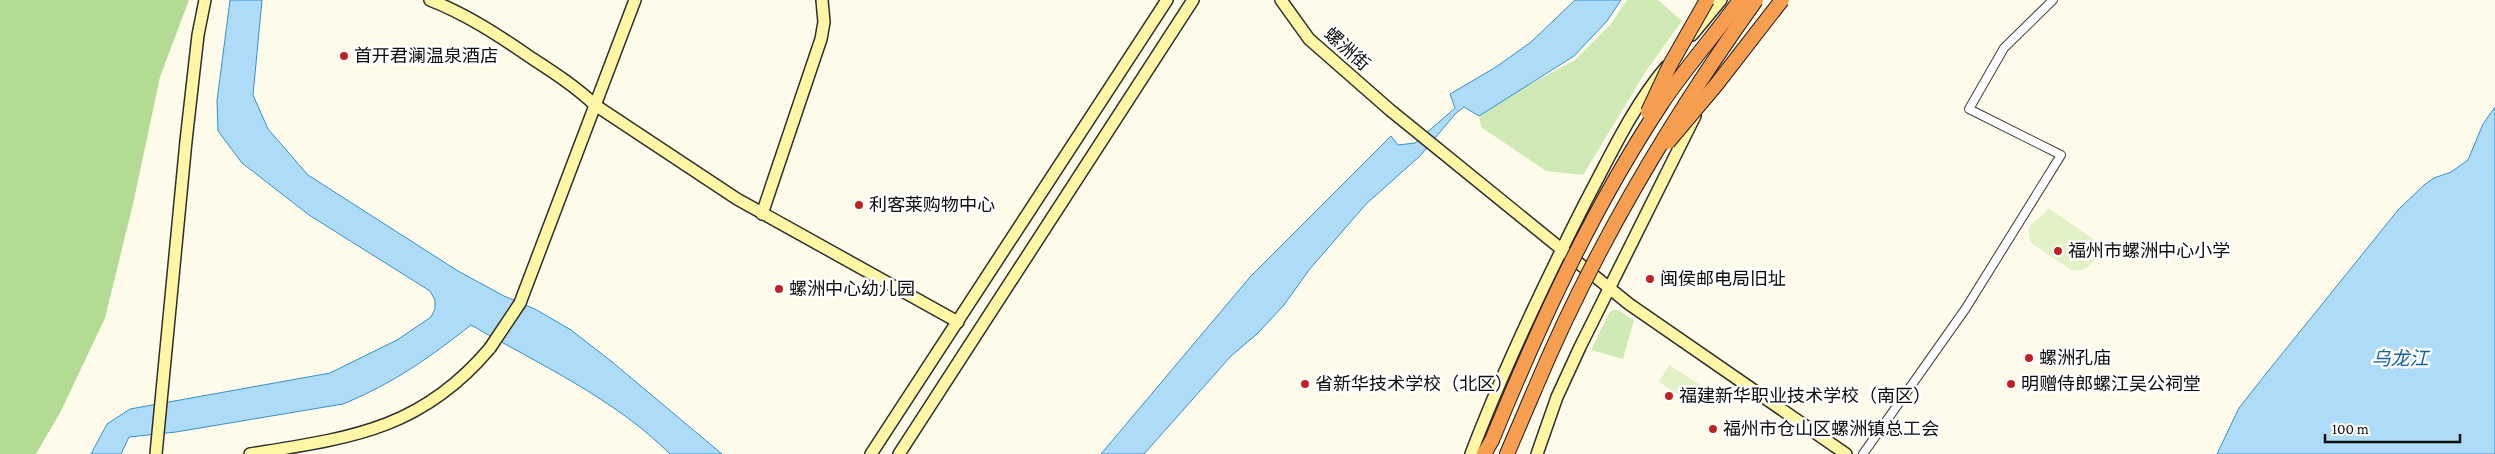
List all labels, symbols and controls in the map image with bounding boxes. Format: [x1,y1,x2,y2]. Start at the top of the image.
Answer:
street label: 螺洲街 [1320,24,1374,74]
place label: 首开君澜温泉酒店 [354,46,498,66]
marker: 首开君澜温泉酒店 [338,50,350,62]
place label: 利客莱购物中心 [869,195,995,215]
marker: 利客莱购物中心 [853,199,865,211]
place label: 福州市螺洲中心小学 [2068,241,2230,261]
marker: 福州市螺洲中心小学 [2052,245,2064,257]
place label: 闽侯邮电局旧址 [1660,269,1786,289]
marker: 闽侯邮电局旧址 [1644,273,1656,285]
place label: 螺洲中心幼儿园 [789,279,915,299]
marker: 螺洲中心幼儿园 [773,283,785,295]
place label: 螺洲孔庙 [2039,348,2111,368]
water label: 乌龙江 [2371,348,2430,369]
marker: 螺洲孔庙 [2023,352,2035,364]
place label: 省新华技术学校（北区） [1315,374,1513,394]
place label: 明赠侍郎螺江吴公祠堂 [2021,374,2201,394]
marker: 省新华技术学校（北区） [1299,378,1311,390]
marker: 明赠侍郎螺江吴公祠堂 [2005,378,2017,390]
place label: 福建新华职业技术学校（南区） [1679,386,1931,406]
marker: 福建新华职业技术学校（南区） [1663,390,1675,402]
scale bar [2325,412,2460,444]
place label: 福州市仓山区螺洲镇总工会 [1723,419,1939,439]
text: 100 m [2332,421,2369,437]
marker: 福州市仓山区螺洲镇总工会 [1707,423,1719,435]

